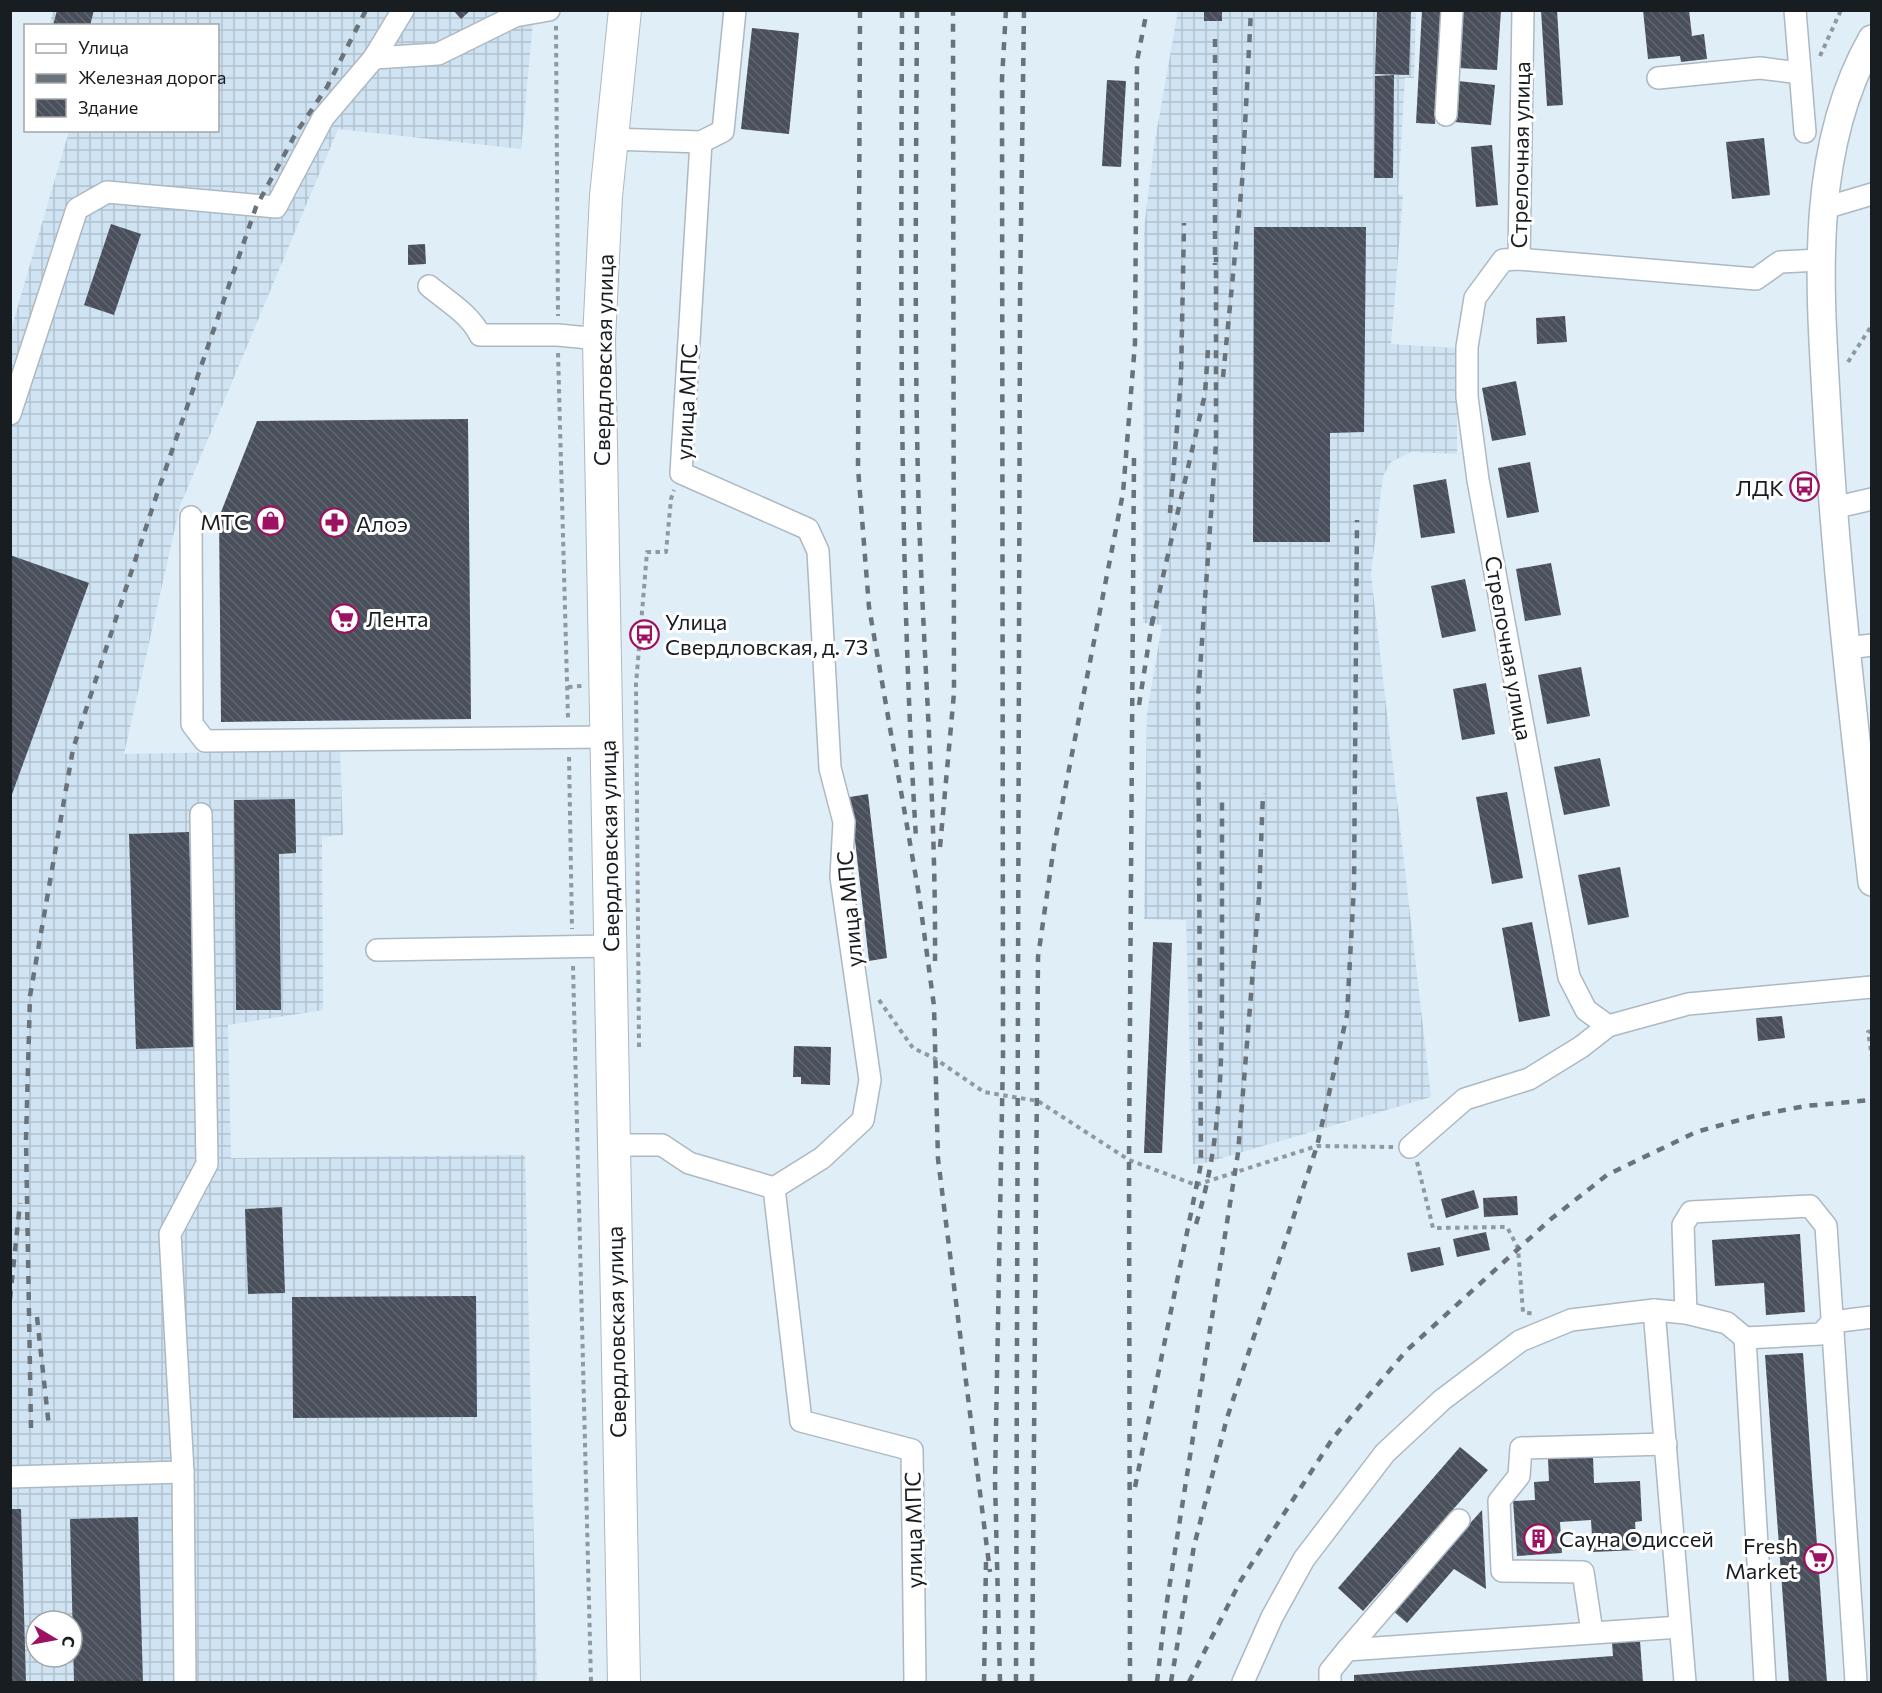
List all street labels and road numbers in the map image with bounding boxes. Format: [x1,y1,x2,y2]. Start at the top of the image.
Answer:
street label: Стрелочная улица [1505,61,1535,249]
street label: Свердловская улица [588,254,618,466]
street label: улица МПС [669,343,703,461]
street label: Стрелочная улица [1479,554,1539,742]
street label: Свердловская улица [594,740,624,952]
street label: улица МПС [830,850,868,968]
street label: Свердловская улица [601,1226,631,1438]
street label: улица МПС [898,1471,928,1589]

